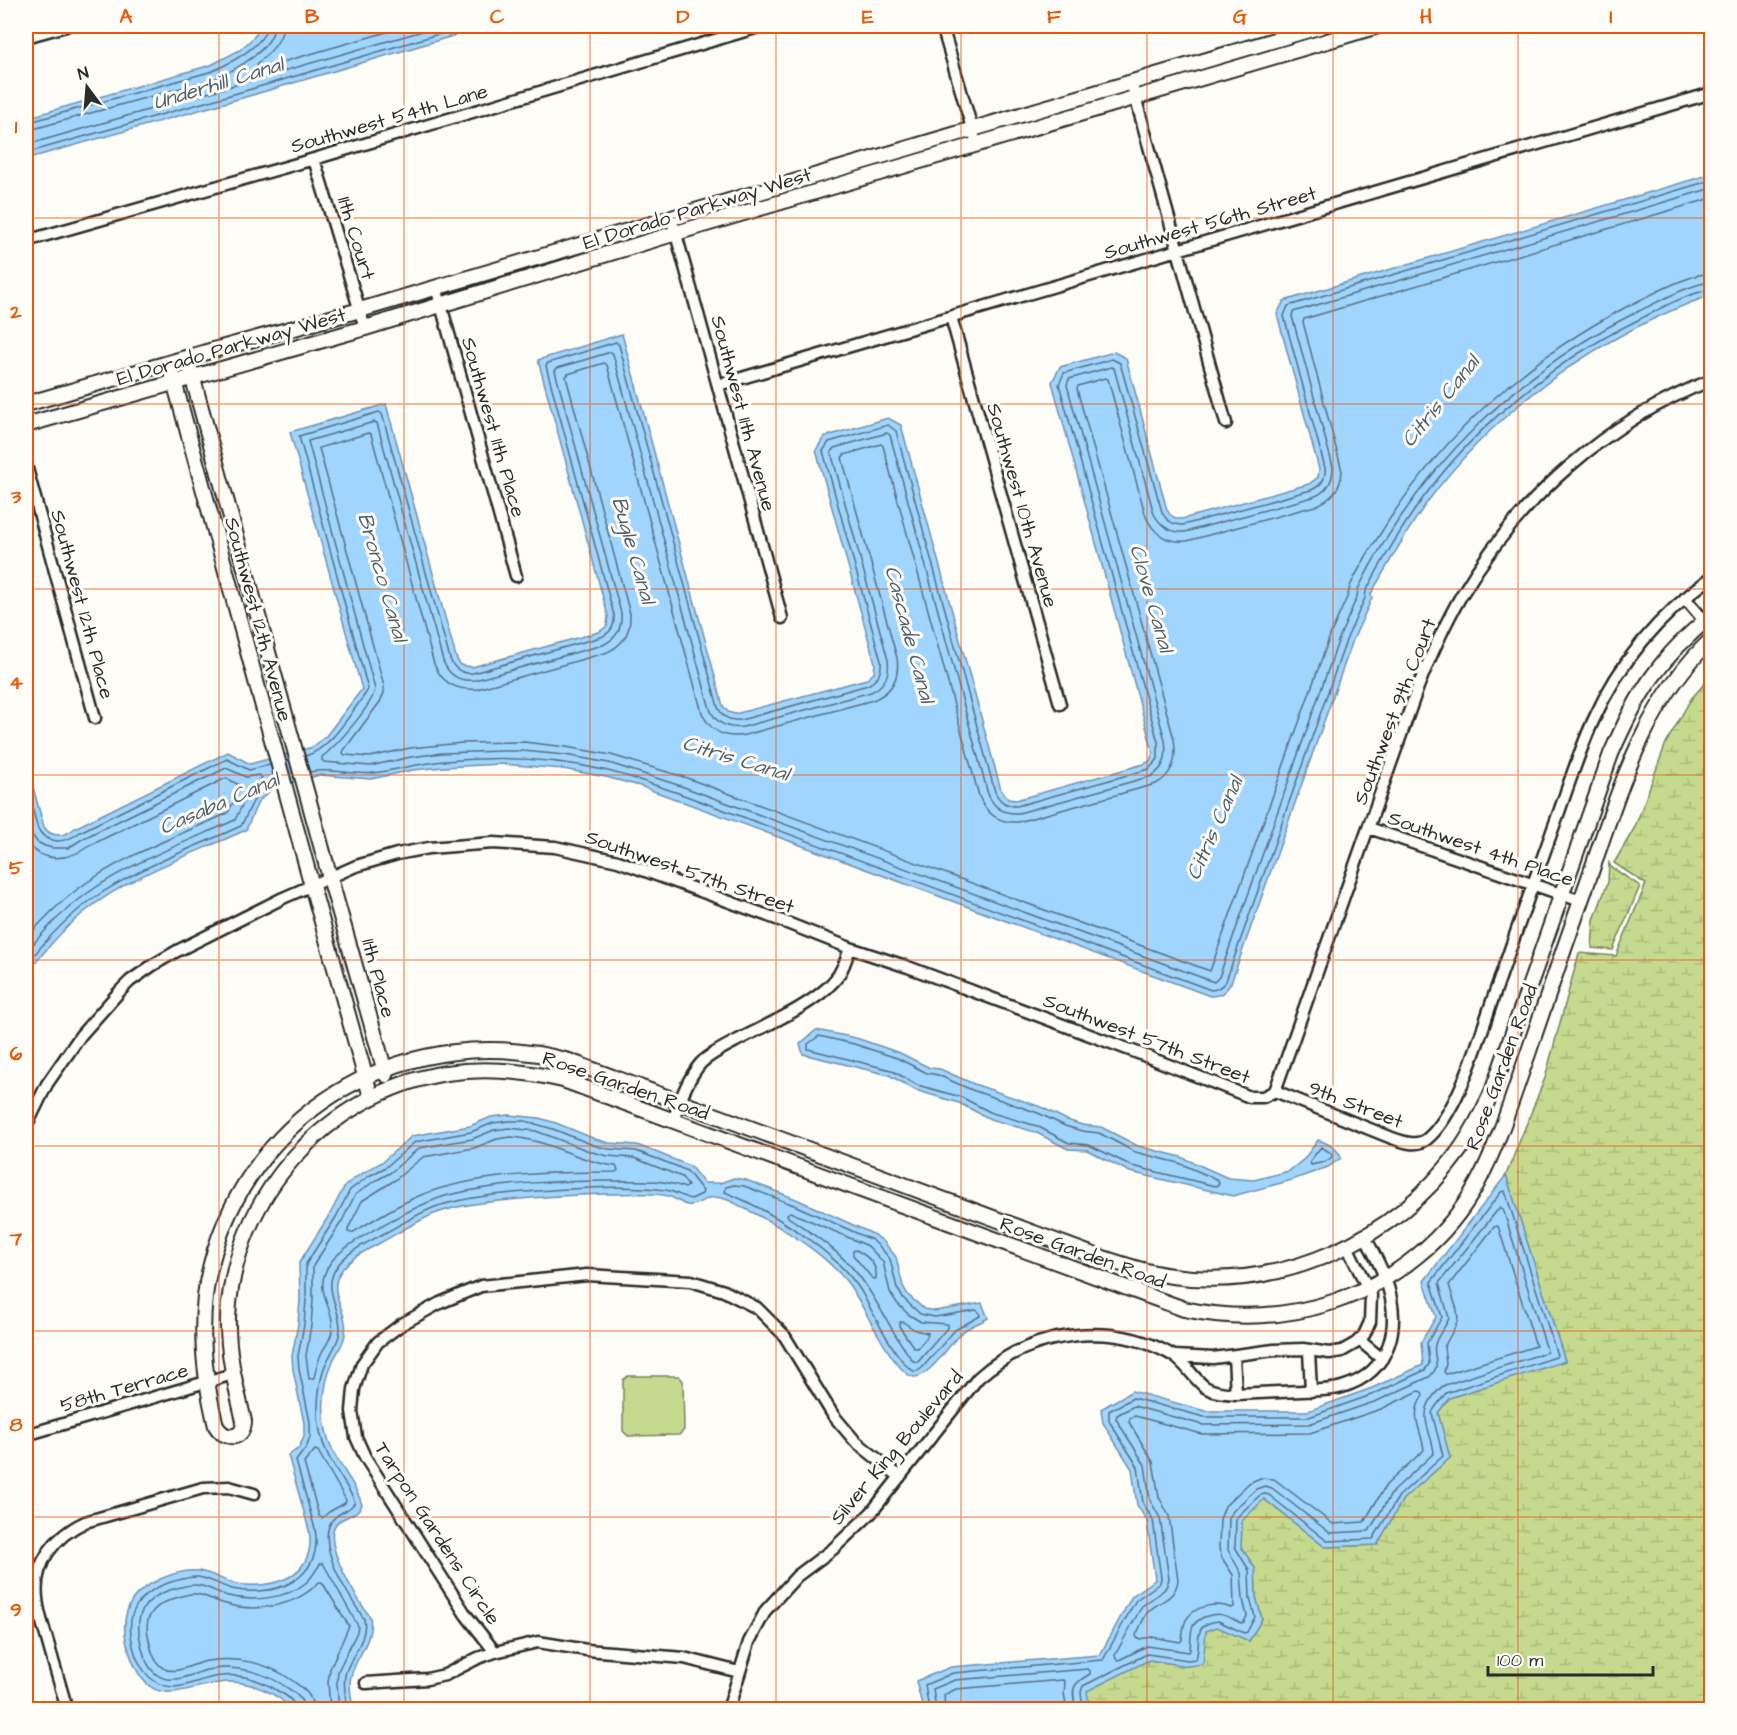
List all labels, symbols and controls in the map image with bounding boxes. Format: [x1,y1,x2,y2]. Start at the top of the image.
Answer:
text: A [120,3,133,31]
text: B [305,3,320,31]
text: C [490,3,505,31]
text: D [677,3,690,31]
text: E [862,3,874,31]
text: F [1047,3,1062,31]
text: G [1233,3,1247,31]
text: H [1420,3,1432,31]
text: I [1609,3,1613,31]
water label: Underhill Canal [150,49,289,117]
north arrow [57,57,117,117]
text: N [75,62,91,85]
street label: Southwest 54th Lane [287,77,491,161]
text: 1 [15,113,18,141]
street label: El Dorado Parkway West [580,161,815,258]
street label: Southwest 56th Street [1101,179,1320,267]
street label: 11th Court [330,193,382,283]
text: 2 [9,298,22,326]
street label: El Dorado Parkway West [113,301,349,394]
street label: Southwest 11th Avenue [703,312,783,514]
street label: Southwest 11th Place [454,334,532,521]
water label: Citris Canal [1394,347,1488,453]
street label: Southwest 10th Avenue [979,400,1065,611]
text: 3 [10,483,22,511]
water label: Bugle Canal [604,493,663,610]
street label: Southwest 12th Place [43,506,121,702]
water label: Bronco Canal [350,510,415,647]
street label: Southwest 12th Avenue [217,514,299,725]
water label: Clove Canal [1122,541,1181,658]
water label: Cascade Canal [877,562,942,708]
street label: Southwest 9th Court [1346,614,1443,809]
text: 4 [9,669,23,697]
water label: Citris Canal [679,728,795,789]
water label: Casaba Canal [155,764,286,842]
water label: Citris Canal [1179,769,1251,884]
street label: Southwest 4th Place [1384,804,1577,894]
street label: Southwest 57th Street [581,823,798,921]
text: 5 [9,854,24,882]
street label: 11th Place [354,936,402,1021]
street label: Rose Garden Road [1459,981,1545,1154]
street label: Southwest 57th Street [1039,987,1254,1091]
text: 6 [10,1040,23,1068]
street label: Rose Garden Road [539,1044,713,1128]
street label: 9th Street [1304,1074,1407,1136]
street label: Rose Garden Road [996,1210,1169,1296]
text: 7 [9,1225,23,1253]
street label: 58th Terrace [57,1356,192,1420]
street label: Silver King Boulevard [824,1364,971,1532]
text: 8 [10,1411,23,1439]
street label: Tarpon Gardens Circle [367,1437,507,1631]
text: 9 [10,1596,22,1624]
scale bar [1488,1639,1653,1677]
text: 100 m [1497,1648,1543,1673]

